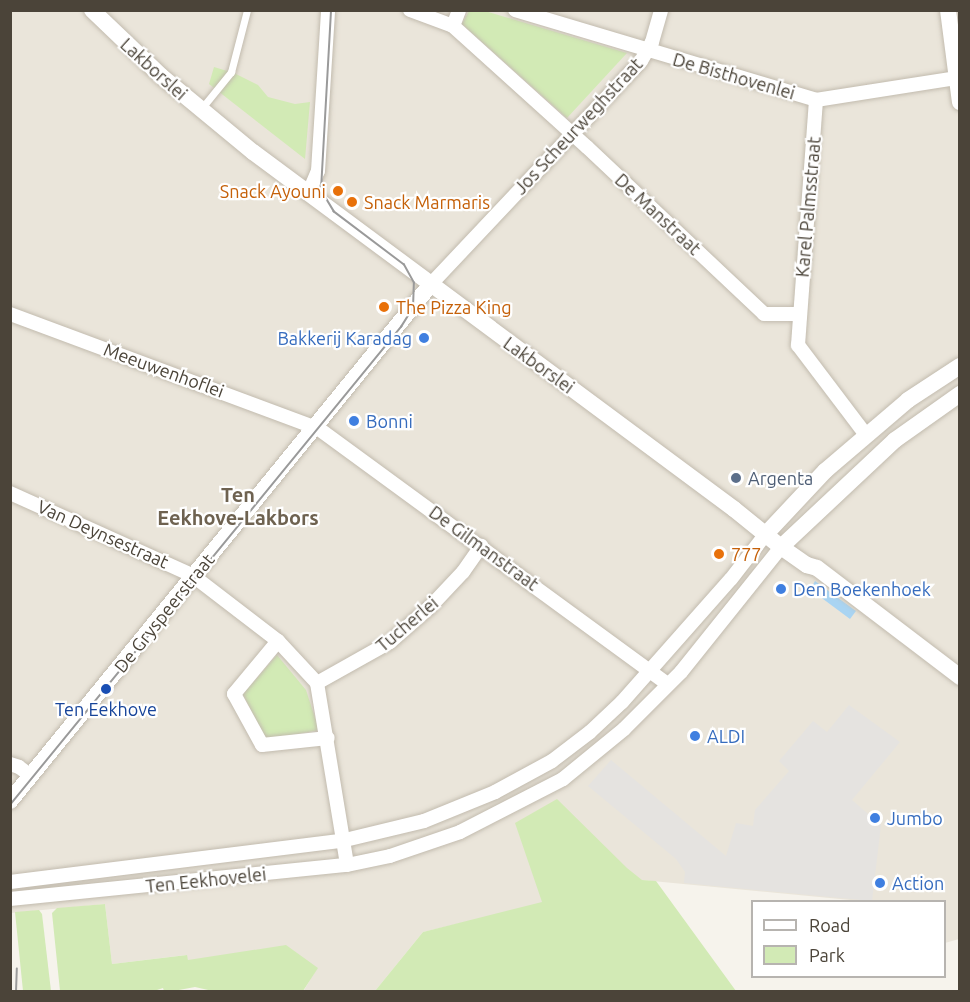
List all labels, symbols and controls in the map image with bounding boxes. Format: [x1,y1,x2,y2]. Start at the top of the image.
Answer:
street label: Lakborslei [116,33,192,105]
street label: De Bisthovenlei [670,48,798,104]
street label: Jos Scheurweghstraat [509,53,647,199]
street label: Karel Palmsstraat [791,136,825,278]
street label: De Manstraat [611,169,705,259]
place label: Snack Ayouni [220,180,326,202]
marker: Snack Ayouni [331,184,345,198]
place label: Snack Marmaris [364,191,490,213]
marker: Snack Marmaris [345,195,359,209]
place label: The Pizza King [396,296,512,318]
marker: The Pizza King [377,300,391,314]
place label: Bakkerij Karadag [277,327,412,349]
marker: Bakkerij Karadag [417,331,431,345]
street label: Lakborslei [499,332,579,398]
street label: Meeuwenhoflei [101,338,227,402]
place label: Bonni [366,410,413,432]
marker: Bonni [347,414,361,428]
place label: Argenta [748,467,813,489]
marker: Argenta [729,471,743,485]
district label: Ten Eekhove-Lakbors [157,482,319,529]
street label: Van Deynsestraat [34,495,172,573]
street label: De Gilmanstraat [425,501,543,595]
place label: 777 [731,543,761,565]
marker: 777 [712,547,726,561]
street label: De Gryspeerstraat [109,549,219,677]
place label: Den Boekenhoek [793,578,931,600]
marker: Den Boekenhoek [774,582,788,596]
street label: Tucherlei [372,592,442,656]
marker: Ten Eekhove [99,682,113,696]
place label: Ten Eekhove [55,698,157,720]
place label: ALDI [707,725,745,747]
marker: ALDI [688,729,702,743]
place label: Jumbo [887,807,943,829]
marker: Jumbo [868,811,882,825]
street label: Ten Eekhovelei [145,863,267,897]
place label: Action [892,872,944,894]
marker: Action [873,876,887,890]
legend [751,900,946,978]
text: Road [809,915,851,935]
text: Park [809,945,845,965]

